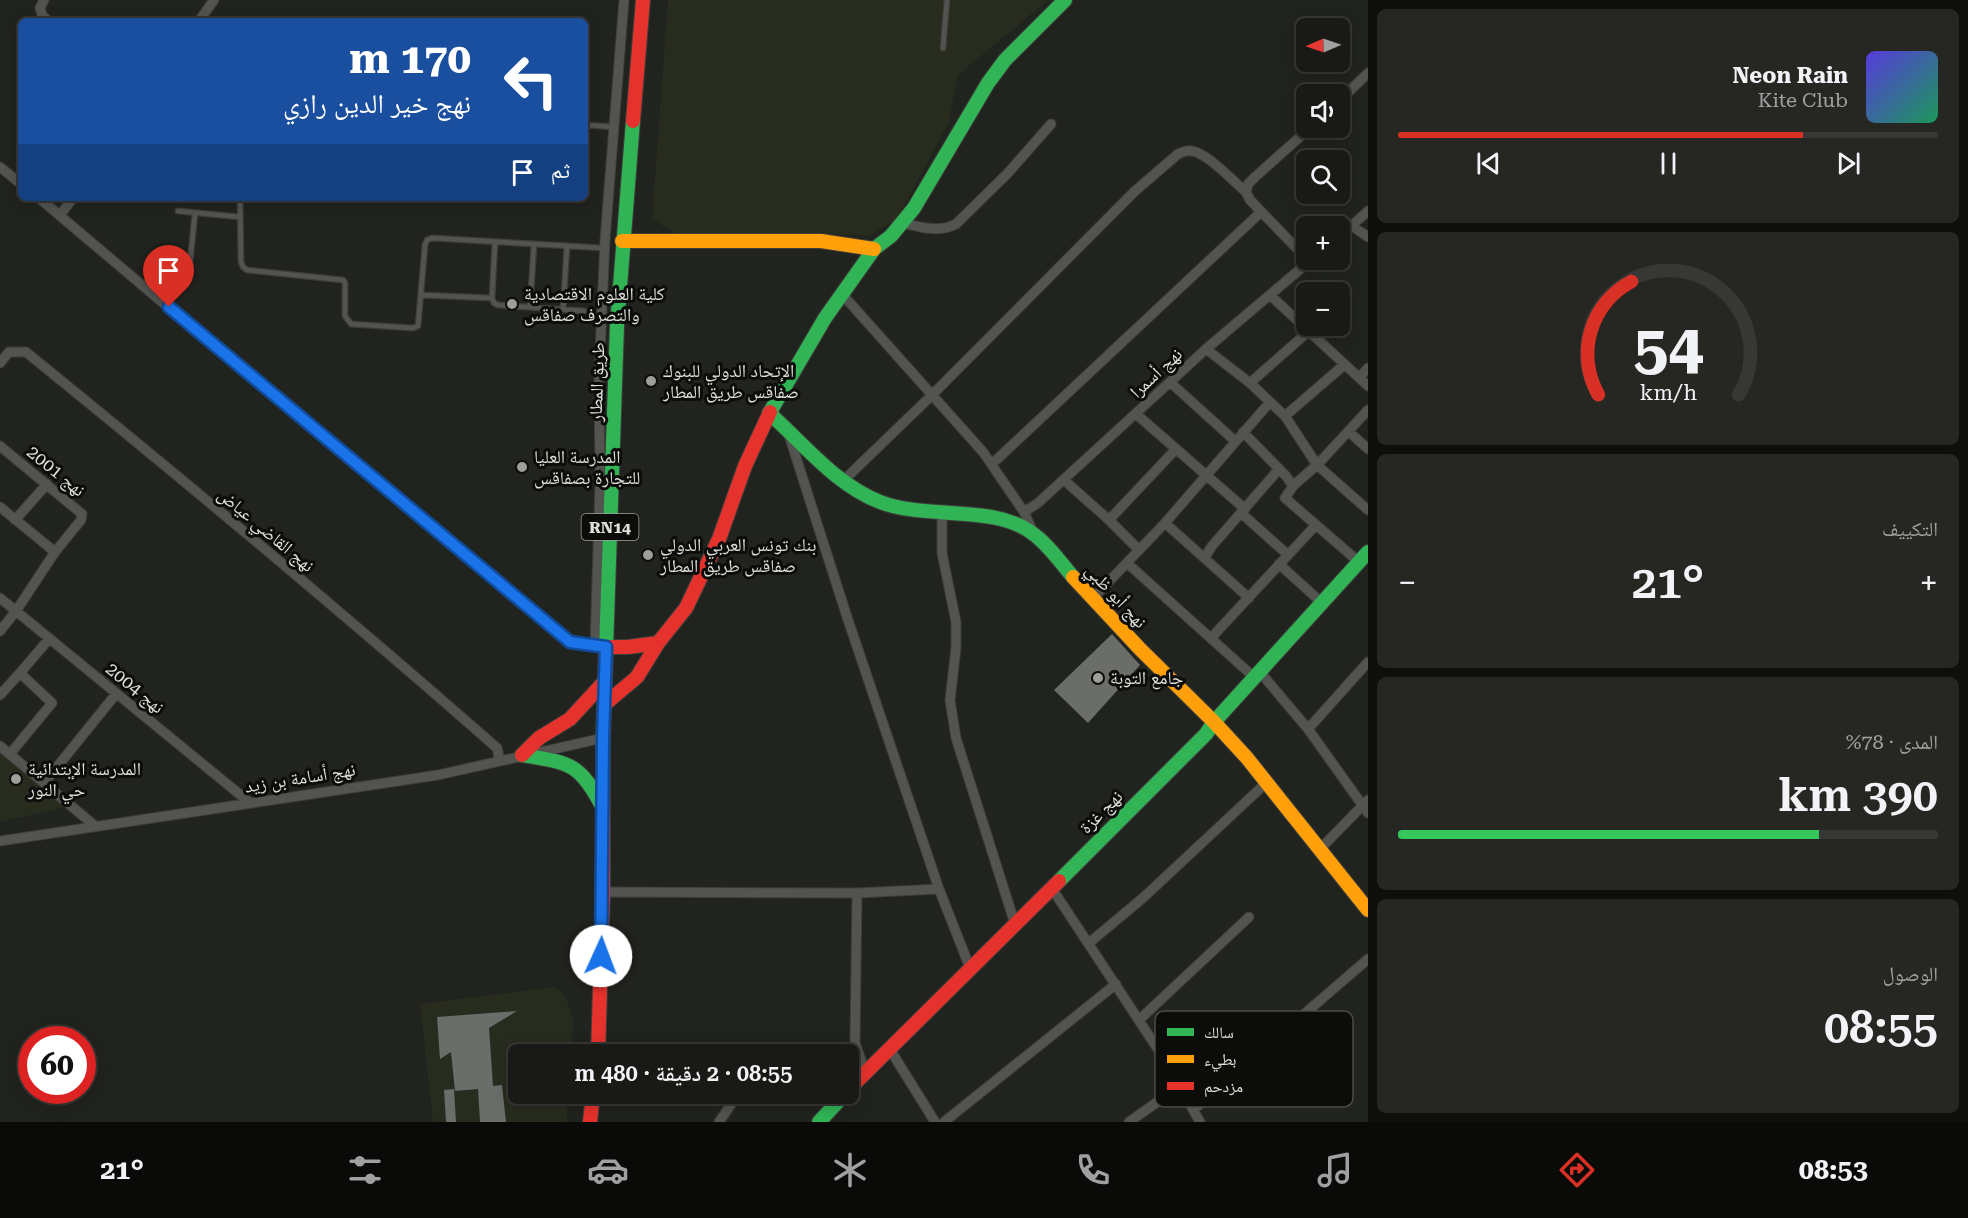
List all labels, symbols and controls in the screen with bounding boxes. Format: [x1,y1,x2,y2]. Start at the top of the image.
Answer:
north arrow [1296,18,1350,72]
map controls [1296,18,1350,336]
text: 170 m [349,34,471,83]
icon: left [492,42,570,120]
text: Neon Rain [1733,63,1848,88]
button: sound [1296,84,1350,138]
text: نهج خير الدين رازي [283,88,471,120]
text: Kite Club [1758,88,1848,112]
icon: previous [1472,147,1505,180]
icon: pause [1652,147,1685,180]
icon: next [1832,147,1865,180]
button: search [1296,150,1350,204]
icon: arrive [506,156,539,189]
text: ثم [551,158,570,183]
button: + [1296,216,1350,270]
pin [143,245,194,307]
icon: arrive [152,254,185,287]
button: − [1296,282,1350,336]
place label: كلية العلوم الاقتصادية والتصرف صفاقس [524,283,665,326]
marker: كلية العلوم الاقتصادية والتصرف صفاقس [505,297,519,311]
text: 54 [1633,312,1703,385]
street label: طريق المطار [585,342,609,423]
street label: نهج أسمرا [1125,343,1187,403]
place label: الإتحاد الدولي للبنوك صفاقس طريق المطار [662,360,799,403]
marker: الإتحاد الدولي للبنوك صفاقس طريق المطار [644,374,658,388]
text: km/h [1639,381,1697,406]
street label: نهج 2001 [22,441,90,502]
place label: المدرسة العليا للتجارة بصفاقس [534,446,640,489]
marker: المدرسة العليا للتجارة بصفاقس [515,460,529,474]
street label: نهج القاضي عياض [211,483,319,579]
road number: RN14 [582,514,638,540]
text: التكييف [1882,517,1938,541]
place label: بنك تونس العربي الدولي صفاقس طريق المطار [659,534,816,577]
marker: بنك تونس العربي الدولي صفاقس طريق المطار [641,548,655,562]
text: 21° [1632,556,1704,609]
street label: نهج أبو ظبي [1078,559,1151,635]
text: − [1398,563,1416,602]
text: + [1920,563,1938,602]
street label: نهج 2004 [101,658,169,719]
place label: جامع التوبة [1110,667,1183,690]
marker: جامع التوبة [1091,671,1105,685]
text: المدى · 78% [1846,730,1938,754]
place label: المدرسة الإبتدائية حي النور [27,758,141,805]
street label: نهج أسامة بن زيد [243,758,357,799]
text: 390 km [1778,769,1938,822]
marker: المدرسة الإبتدائية حي النور [9,772,23,786]
street label: نهج غزة [1075,786,1128,839]
position arrow [569,924,633,988]
text: الوصول [1883,962,1938,986]
text: 08:55 [1824,1001,1938,1054]
legend [1155,1011,1353,1107]
text: سالك [1204,1023,1234,1042]
speed limit sign: 60 [18,1026,96,1104]
text: بطيء [1204,1050,1236,1072]
text: 08:55 · 2 دقيقة · 480 m [575,1061,792,1086]
text: مزدحم [1204,1077,1243,1097]
icon: filters [344,1149,386,1191]
icon: car [587,1149,629,1191]
icon: climate [829,1149,871,1191]
icon: phone [1072,1149,1114,1191]
icon: music [1314,1149,1356,1191]
icon: directions [1556,1149,1598,1191]
text: 21° [100,1154,144,1186]
text: 08:53 [1799,1154,1868,1186]

